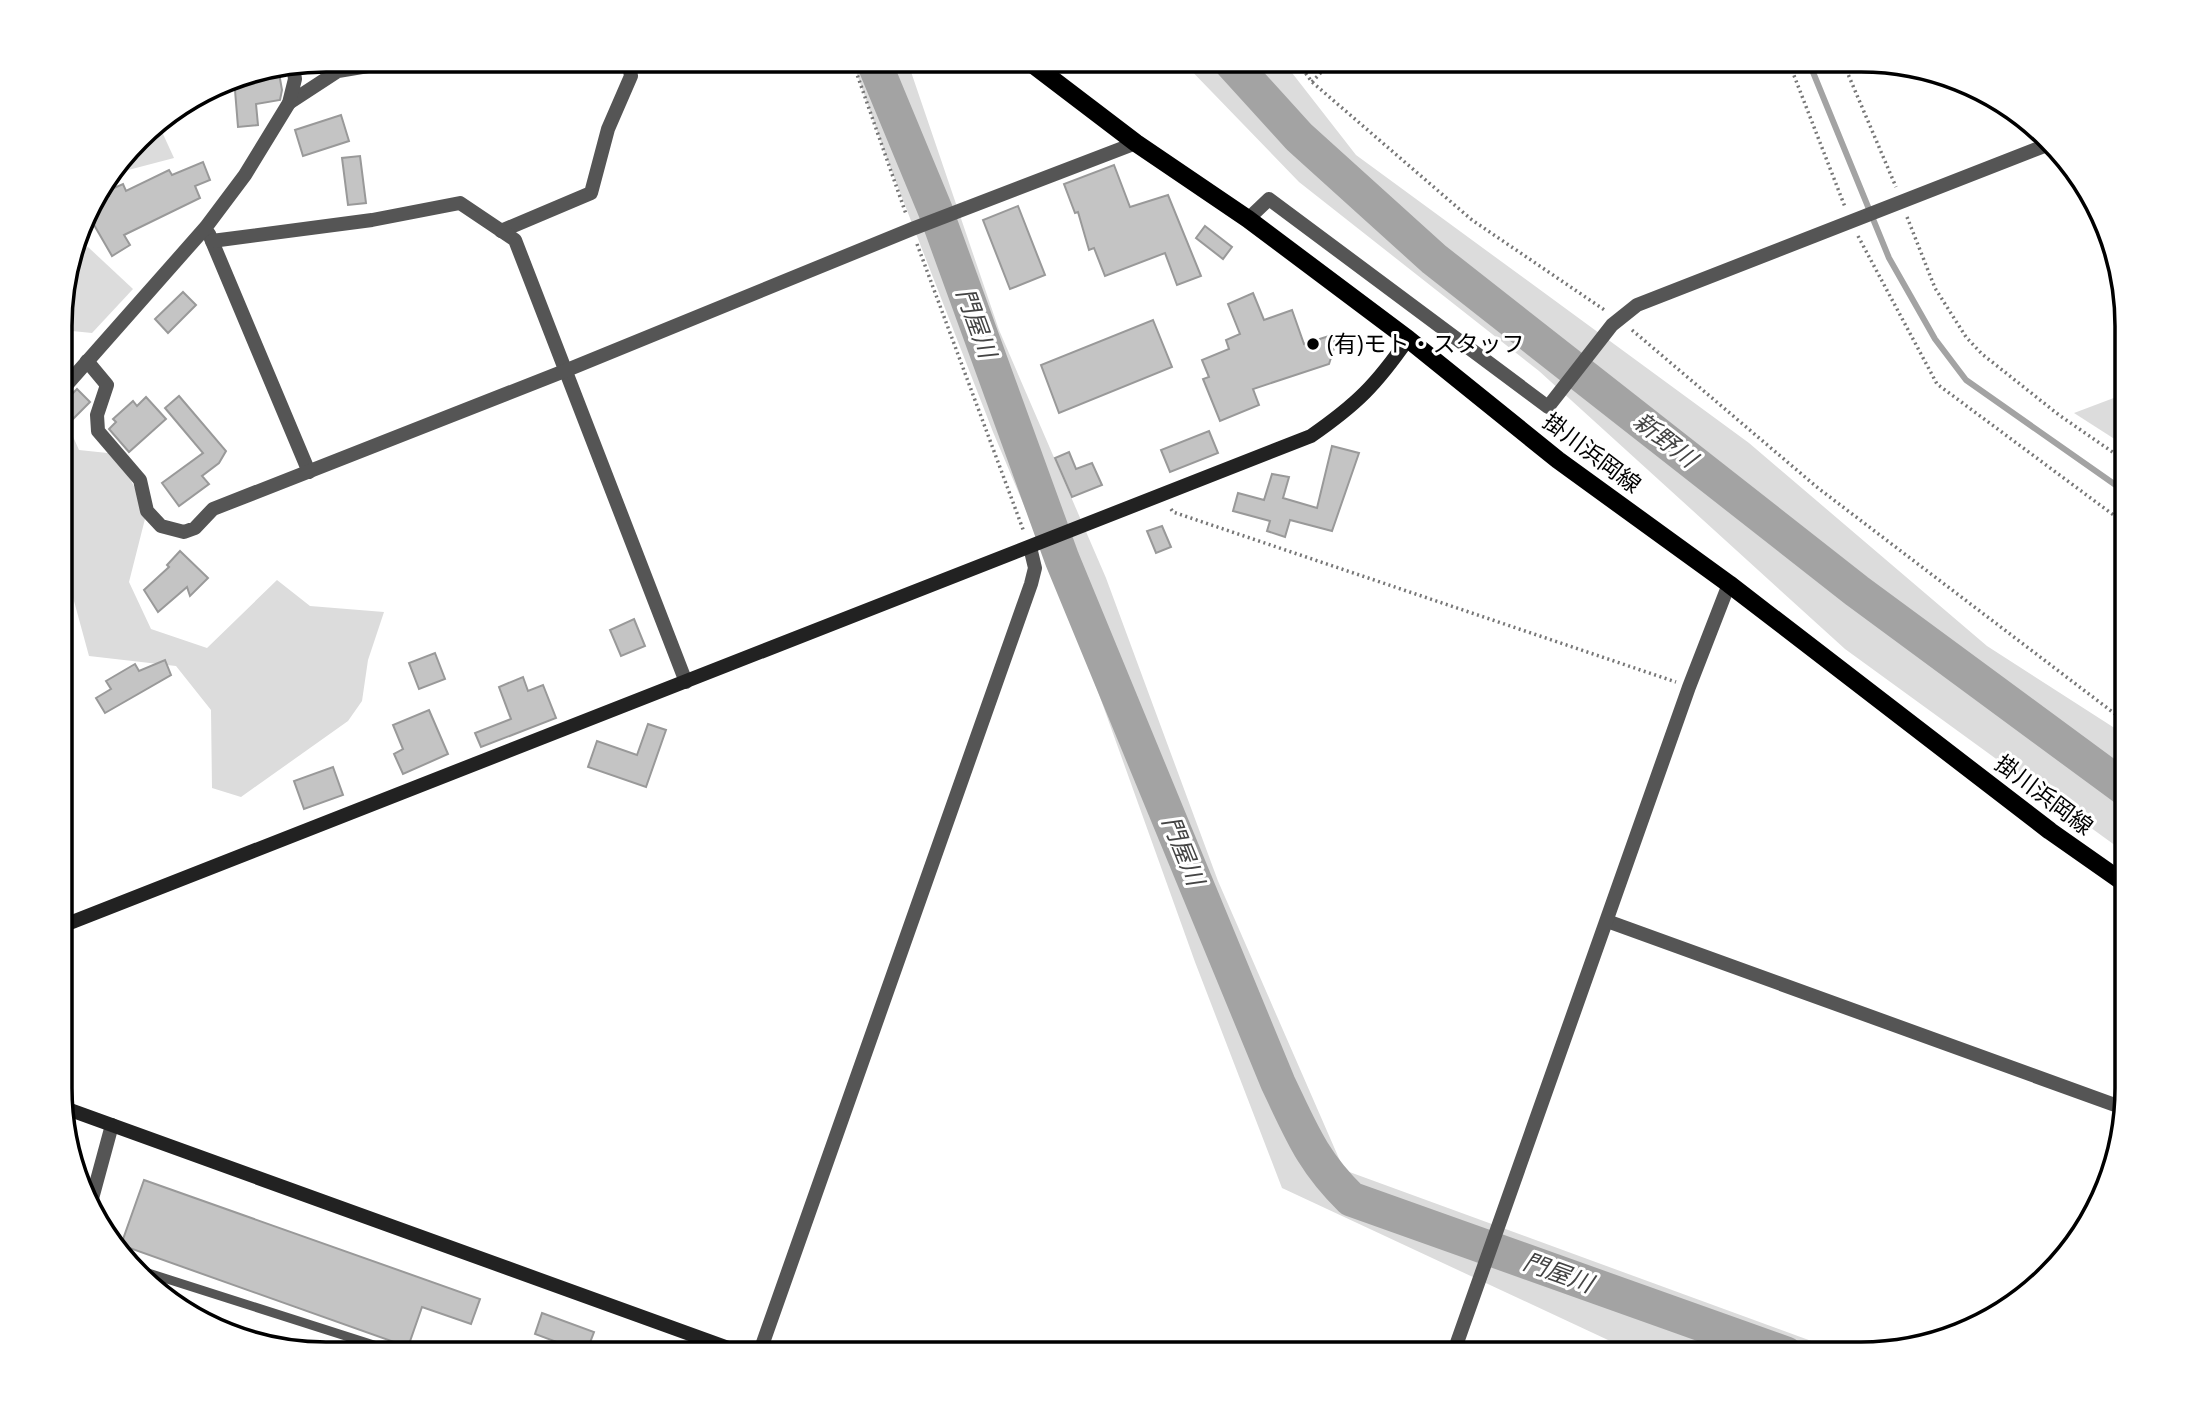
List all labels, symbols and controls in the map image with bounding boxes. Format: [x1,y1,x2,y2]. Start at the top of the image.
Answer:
water label: 門屋川 [950,283,1006,365]
place label: (有)モト・スタッフ [1327,327,1525,359]
marker: (有)モト・スタッフ [1305,336,1321,352]
water label: 新野川 [1627,404,1707,476]
street label: 掛川浜岡線 [1537,405,1648,500]
street label: 掛川浜岡線 [1989,747,2100,842]
water label: 門屋川 [1156,811,1214,893]
water label: 門屋川 [1519,1244,1601,1300]

